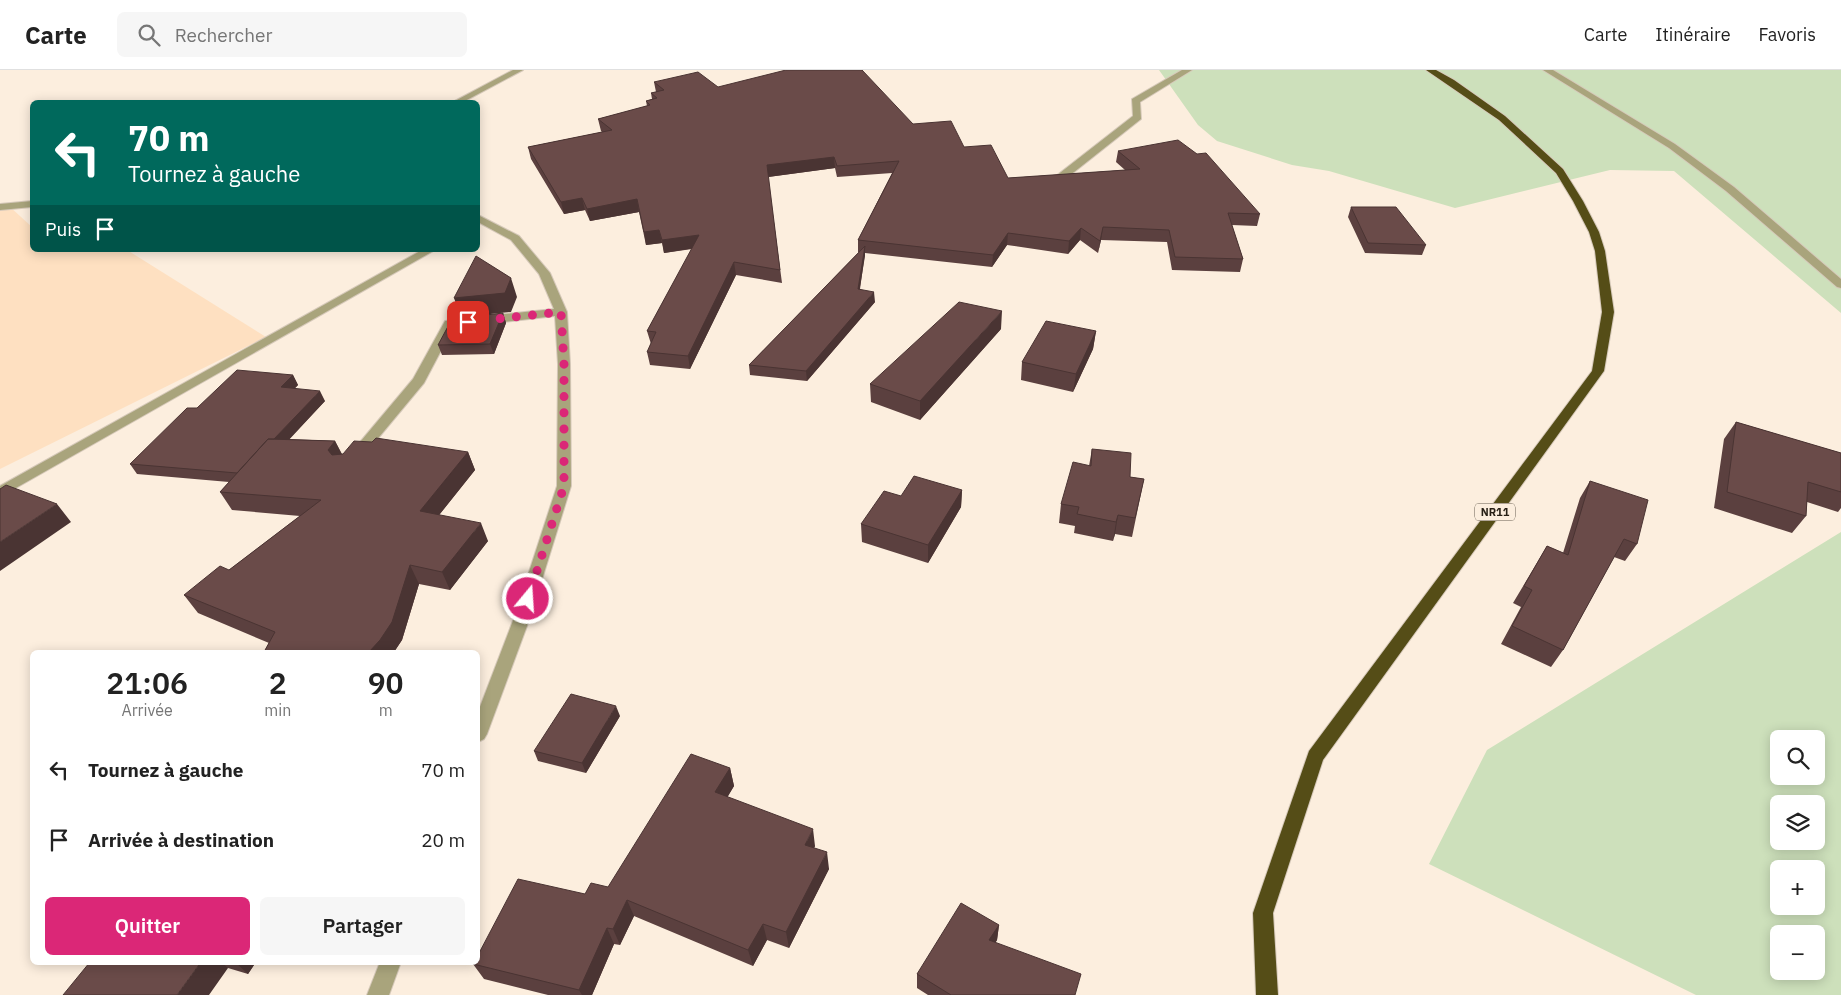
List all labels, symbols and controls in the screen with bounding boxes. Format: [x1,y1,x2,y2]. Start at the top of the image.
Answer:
search box [117,12,467,57]
text: Carte [25,19,87,51]
icon: search [135,21,163,49]
text: Rechercher [175,23,272,47]
text: Carte [1584,23,1627,46]
text: Itinéraire [1655,23,1731,46]
text: Favoris [1759,23,1816,46]
text: 70 m [128,115,210,161]
icon: left [45,120,110,185]
text: Tournez à gauche [128,159,300,188]
icon: arrive [91,215,119,243]
text: Puis [45,217,81,241]
pin [447,301,489,343]
icon: arrive [454,308,482,336]
road number: NR11 [1475,504,1515,521]
position arrow [501,572,553,624]
text: 21:06 [106,663,188,702]
text: 2 [269,663,287,702]
text: 90 [368,663,404,702]
text: Arrivée [121,700,173,720]
text: min [264,700,291,720]
text: m [379,700,393,720]
map controls [1770,730,1825,980]
button: search [1770,730,1825,785]
icon: left [45,756,73,784]
text: Tournez à gauche [88,758,244,782]
text: 70 m [421,758,465,782]
button: layers [1770,795,1825,850]
icon: arrive [45,826,73,854]
text: Arrivée à destination [88,828,274,852]
text: 20 m [421,828,465,852]
button: + [1770,860,1825,915]
button: Quitter [45,897,250,955]
button: Partager [260,897,465,955]
button: − [1770,925,1825,980]

